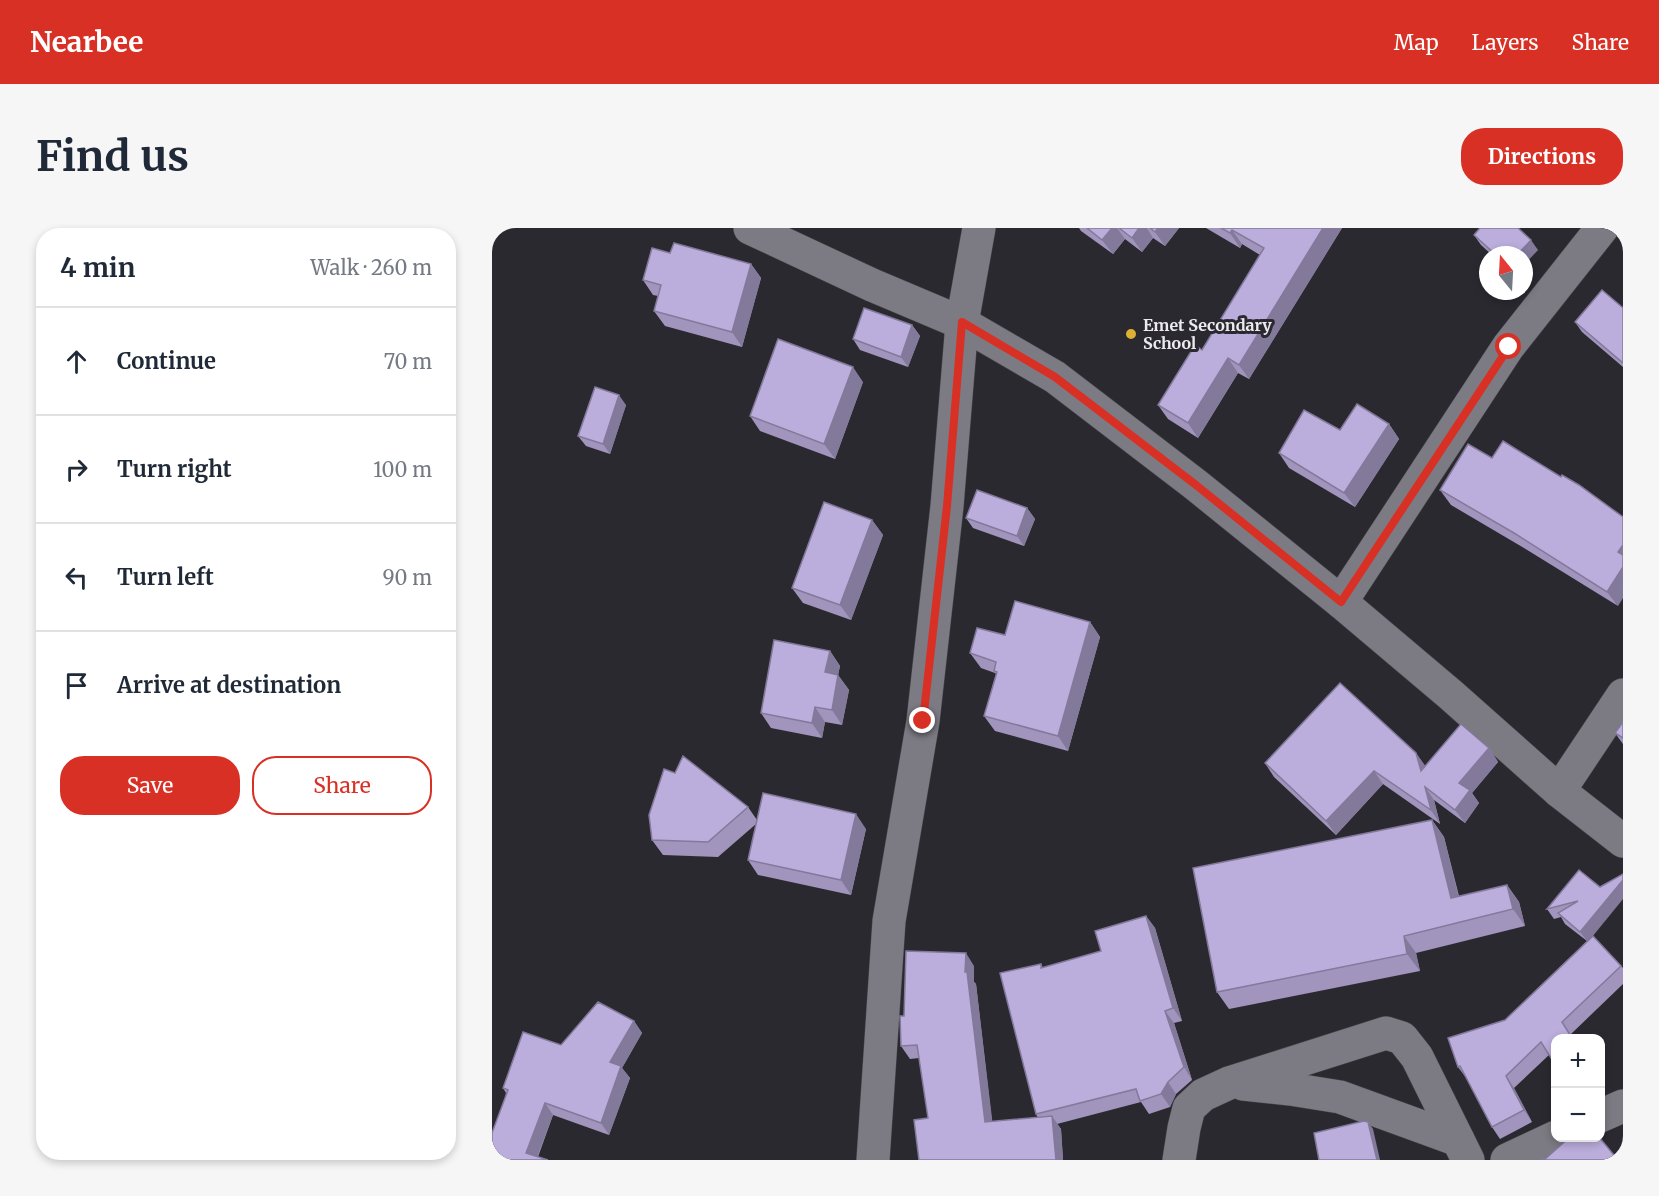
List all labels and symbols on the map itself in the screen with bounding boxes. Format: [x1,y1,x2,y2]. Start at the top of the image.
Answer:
north arrow [1479,246,1533,300]
place label: Emet Secondary School [1143,315,1272,353]
marker: Emet Secondary School [1124,327,1138,341]
route start [1495,333,1521,359]
route end [909,707,935,733]

